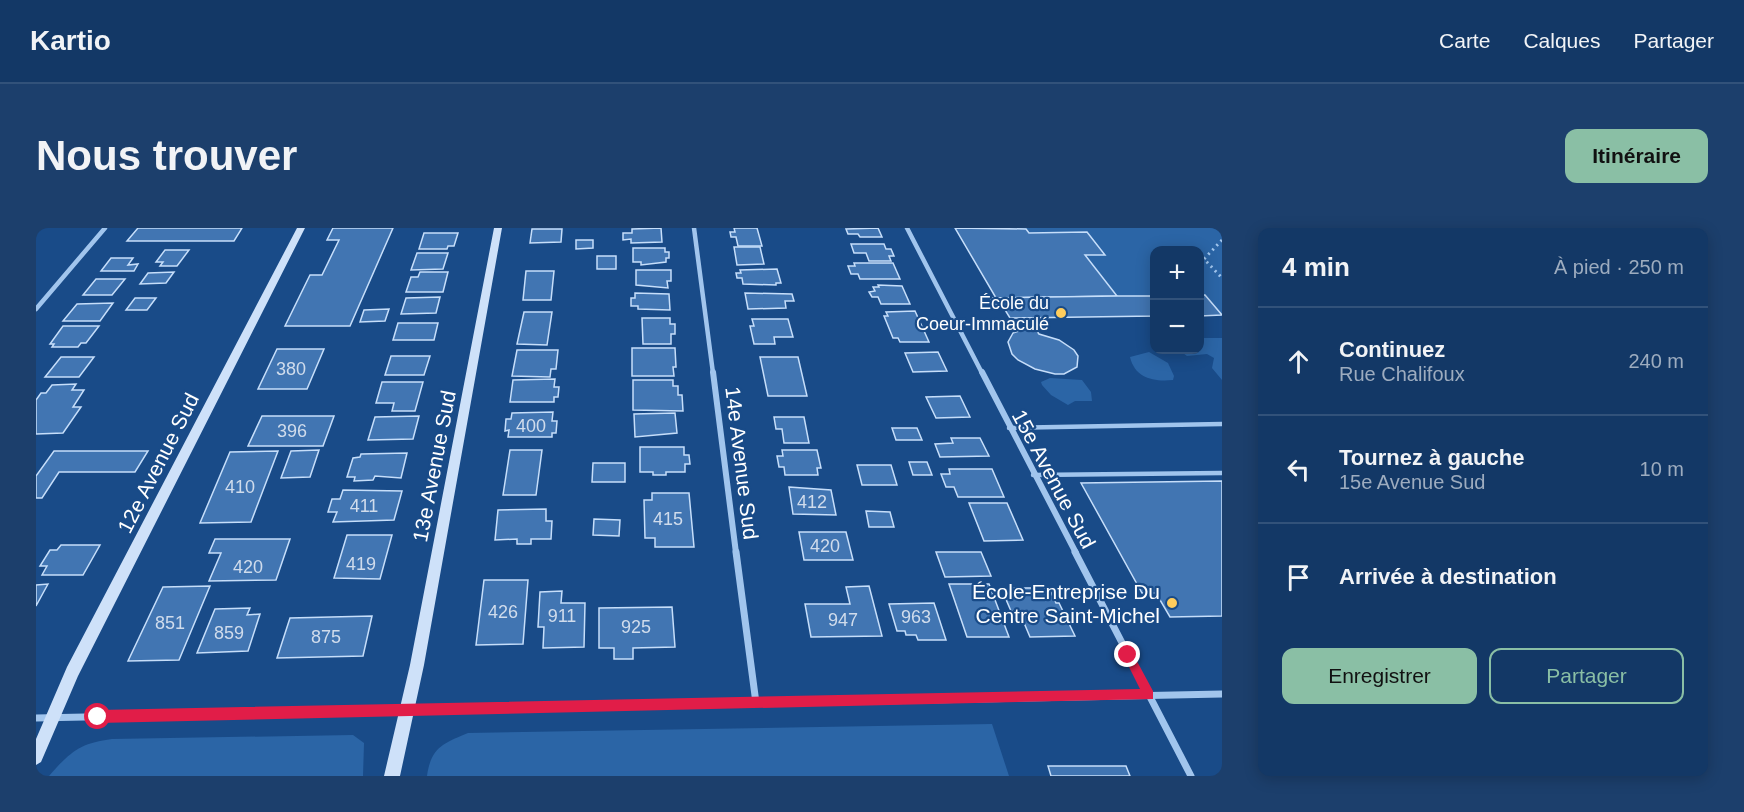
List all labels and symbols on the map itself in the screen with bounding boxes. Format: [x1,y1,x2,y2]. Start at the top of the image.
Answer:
place label: École du Coeur-Immaculé [916,293,1049,334]
marker: École du Coeur-Immaculé [1054,306,1068,320]
house number: 380 [276,359,306,379]
street label: 14e Avenue Sud [721,385,763,541]
street label: 13e Avenue Sud [408,388,460,544]
street label: 12e Avenue Sud [113,389,203,537]
street label: 15e Avenue Sud [1008,406,1100,552]
house number: 400 [516,416,546,436]
house number: 396 [277,421,307,441]
house number: 410 [225,477,255,497]
house number: 412 [797,492,827,512]
house number: 411 [350,496,378,516]
house number: 415 [653,509,683,529]
house number: 420 [810,536,840,556]
house number: 419 [346,554,376,574]
house number: 420 [233,557,263,577]
place label: École-Entreprise Du Centre Saint-Michel [972,580,1160,627]
marker: École-Entreprise Du Centre Saint-Michel [1165,596,1179,610]
house number: 426 [488,602,518,622]
house number: 911 [548,606,576,626]
house number: 963 [901,607,931,627]
house number: 947 [828,610,858,630]
house number: 851 [155,613,185,633]
house number: 925 [621,617,651,637]
house number: 859 [214,623,244,643]
house number: 875 [311,627,341,647]
route end [1114,641,1140,667]
route start [84,703,110,729]

